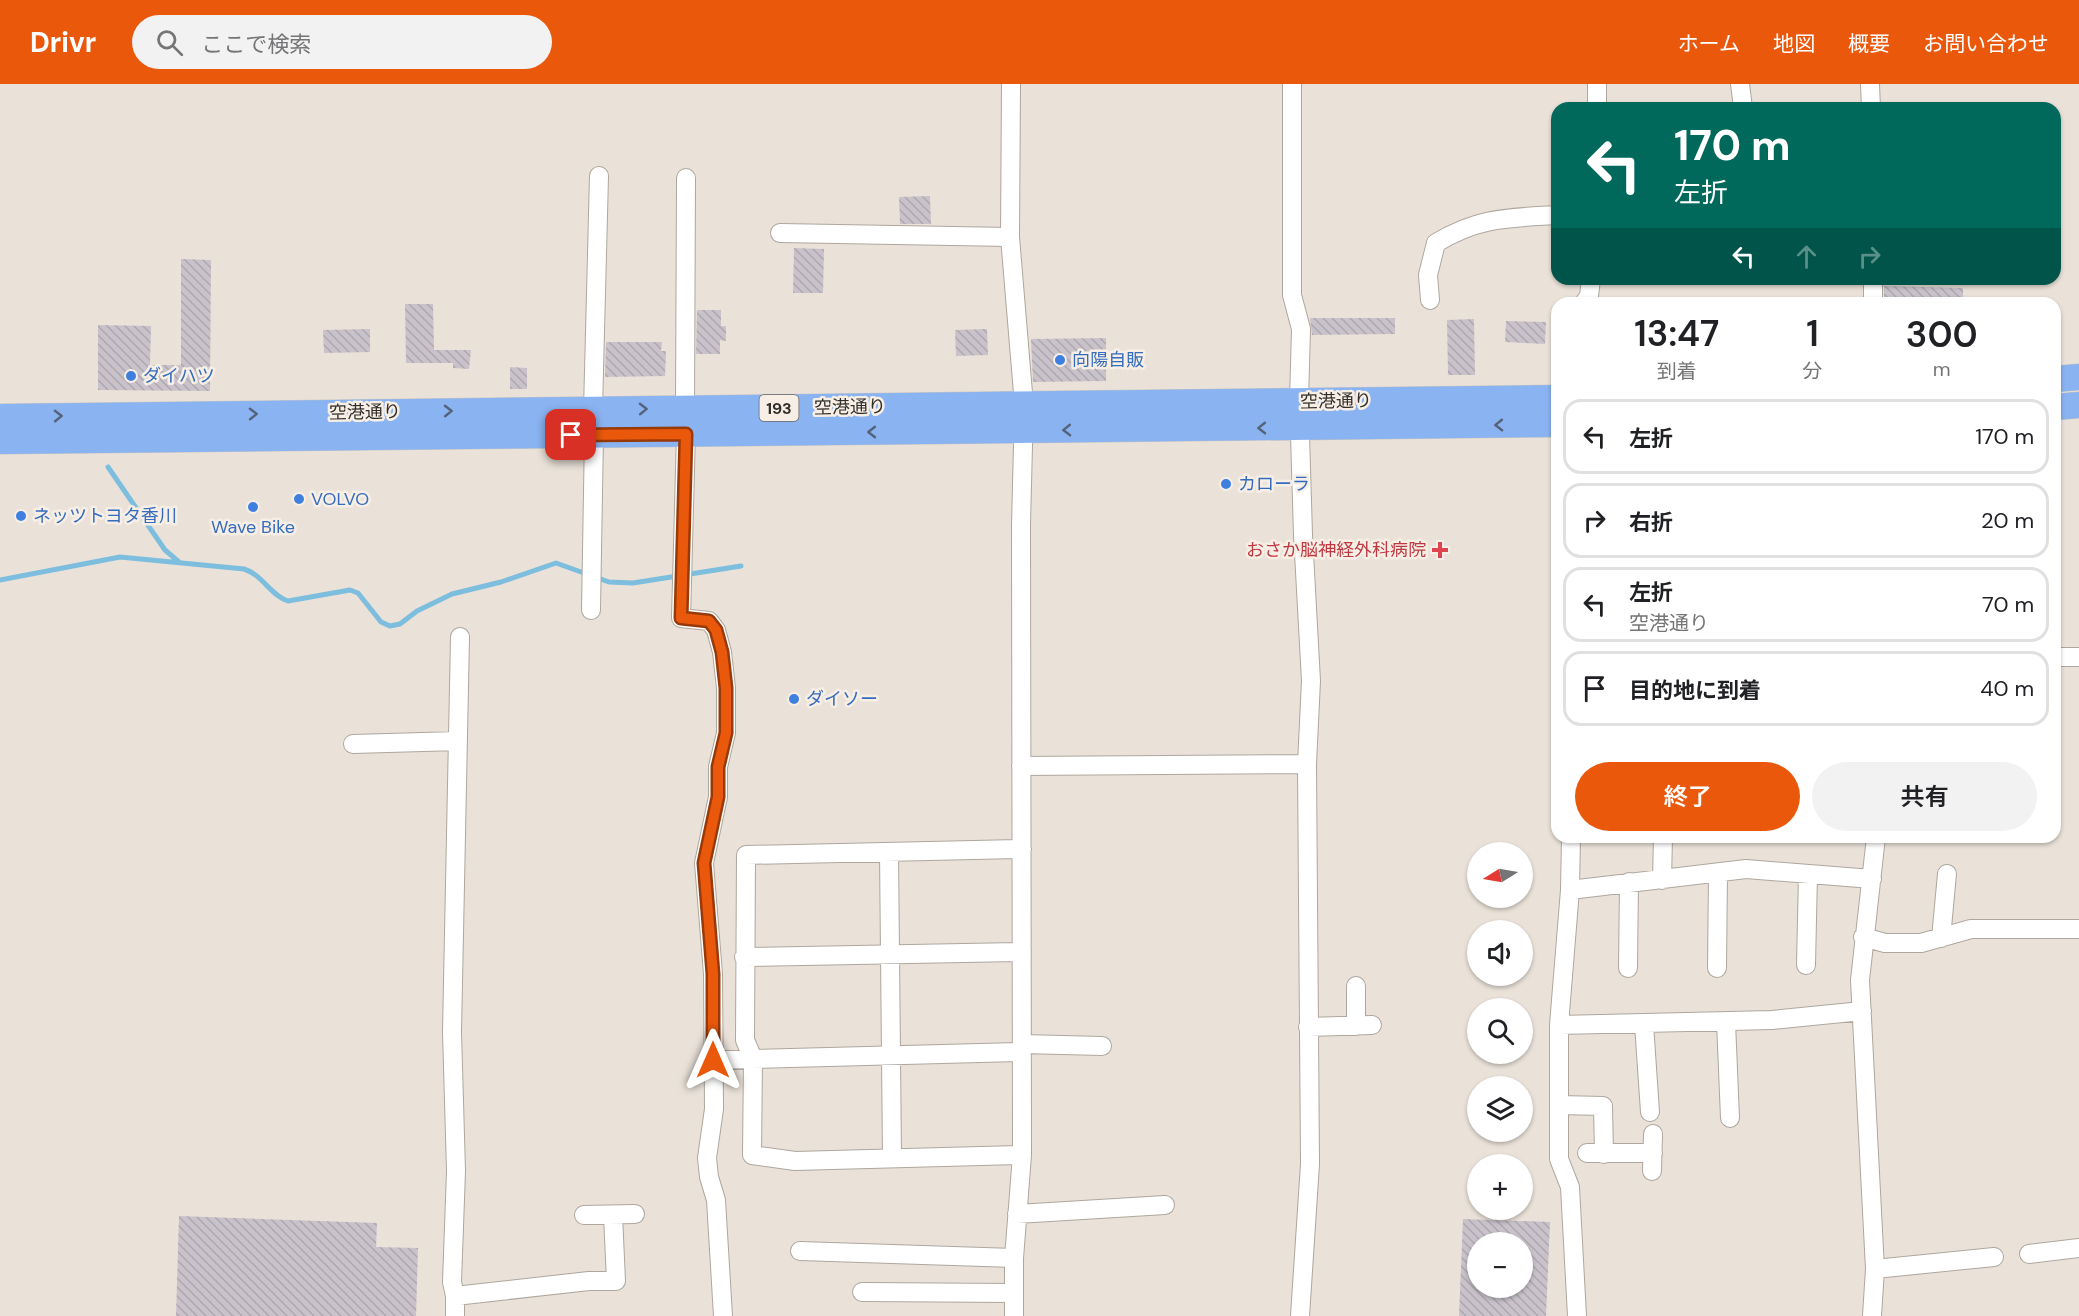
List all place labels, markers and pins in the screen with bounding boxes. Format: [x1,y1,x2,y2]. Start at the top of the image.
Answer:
place label: 向陽自販 [1072,348,1144,372]
marker: 向陽自販 [1053,353,1067,367]
place label: ダイハツ [143,364,215,388]
marker: ダイハツ [124,369,138,383]
pin [545,409,596,460]
place label: カローラ [1238,472,1310,496]
marker: カローラ [1219,477,1233,491]
place label: VOLVO [311,487,369,511]
marker: VOLVO [292,492,306,506]
marker: Wave Bike [246,500,260,514]
place label: ネッツトヨタ香川 [33,504,177,528]
marker: ネッツトヨタ香川 [14,509,28,523]
place label: Wave Bike [211,515,295,539]
place label: おさか脳神経外科病院 [1246,538,1426,562]
marker: おさか脳神経外科病院 [1431,541,1449,559]
place label: ダイソー [806,687,878,711]
marker: ダイソー [787,692,801,706]

